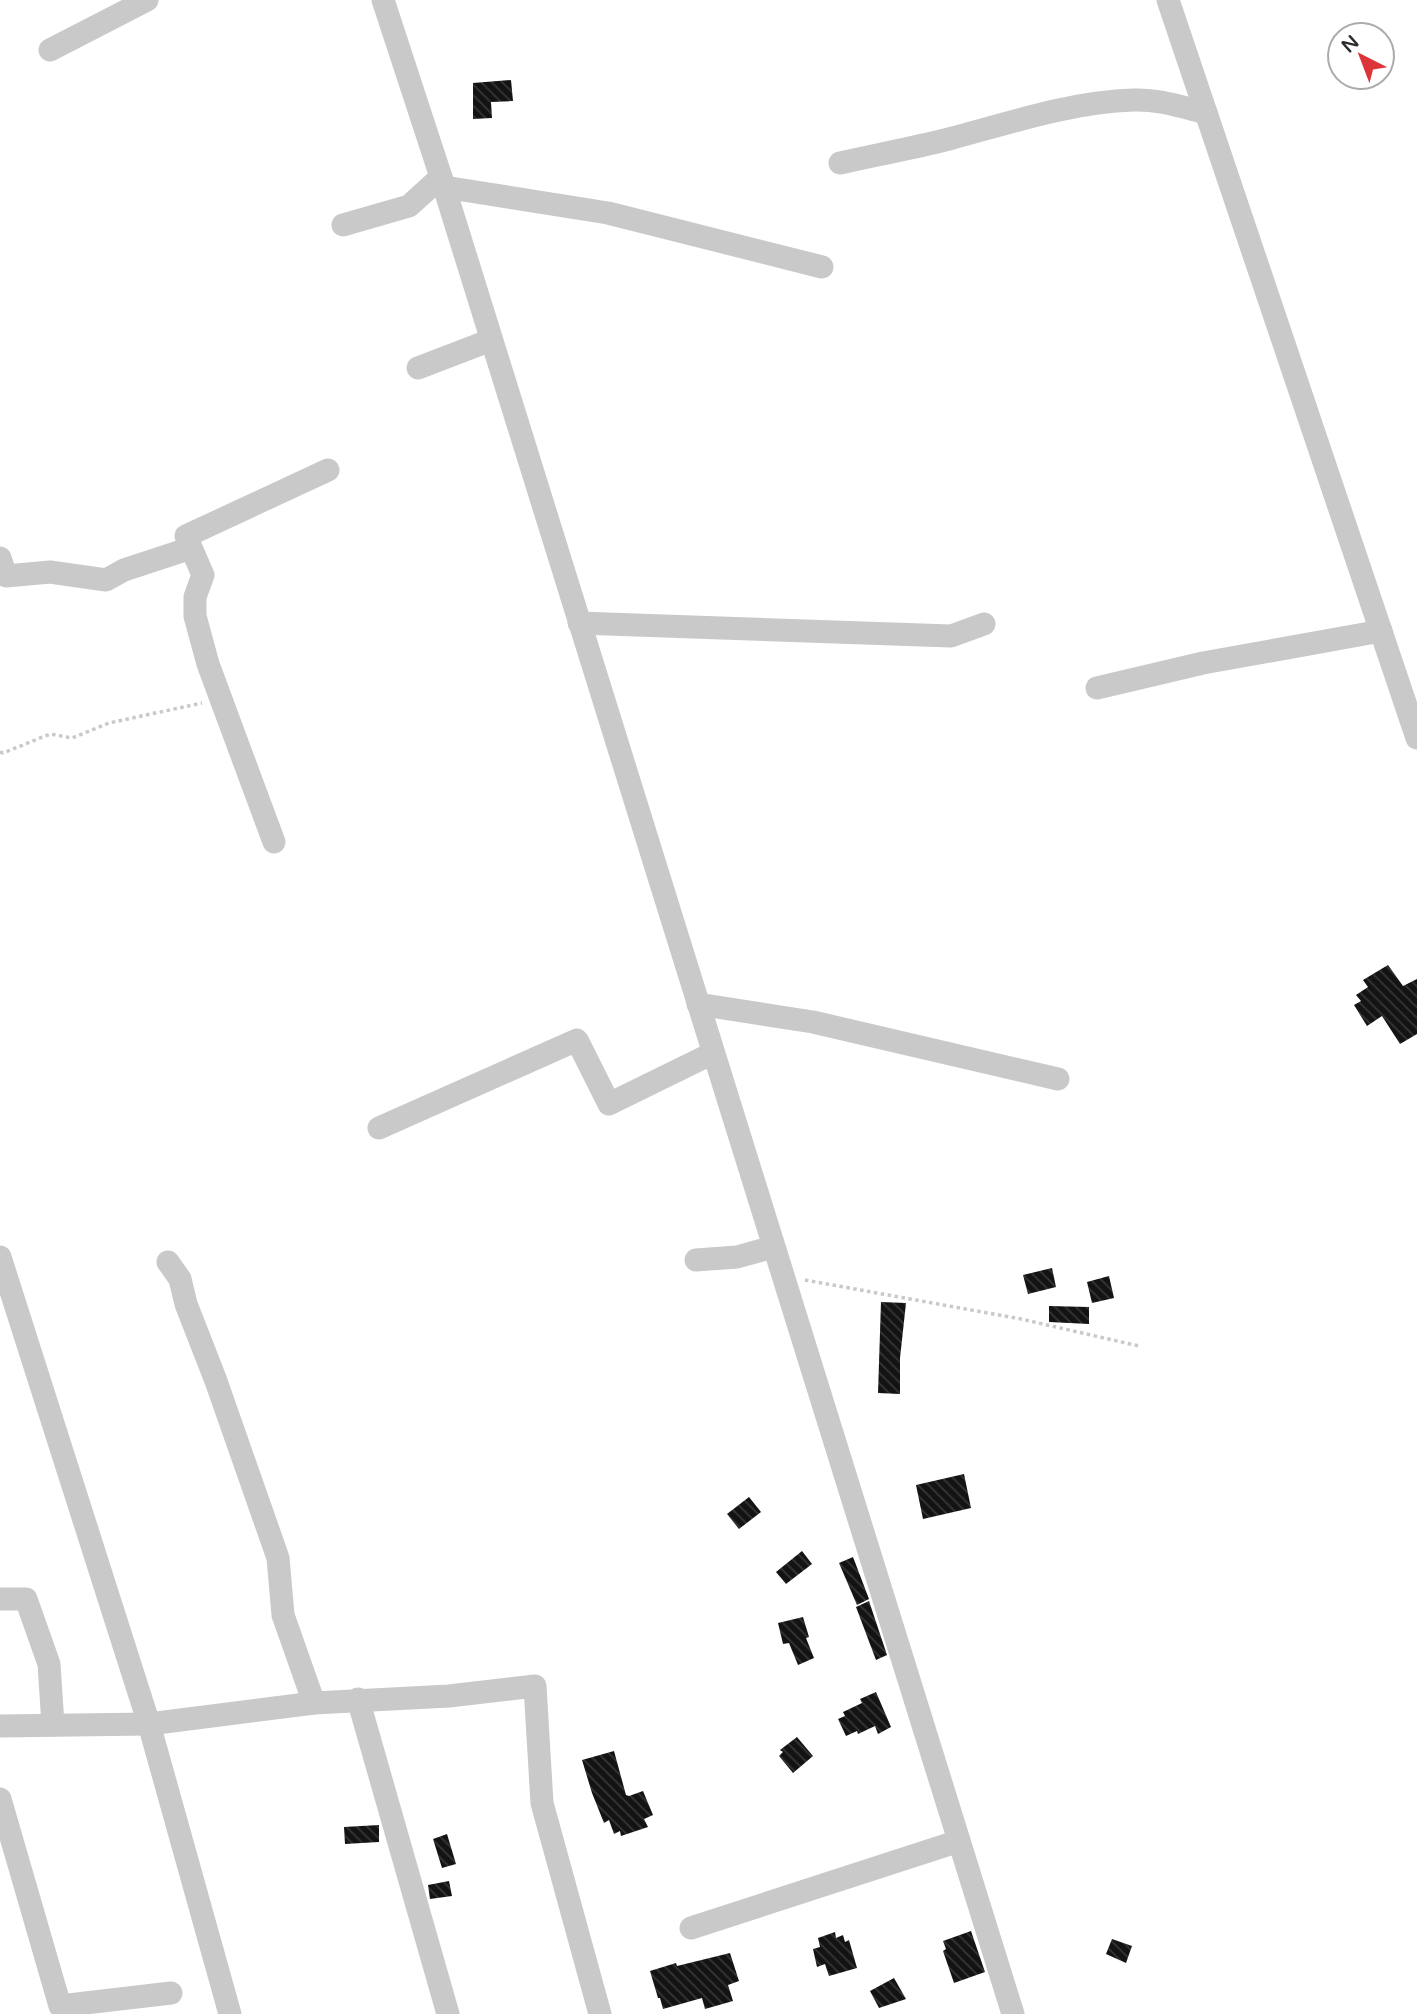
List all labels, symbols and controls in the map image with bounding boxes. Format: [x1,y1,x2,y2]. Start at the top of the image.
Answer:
north arrow [1326,21,1396,91]
text: N [1337,31,1363,57]

